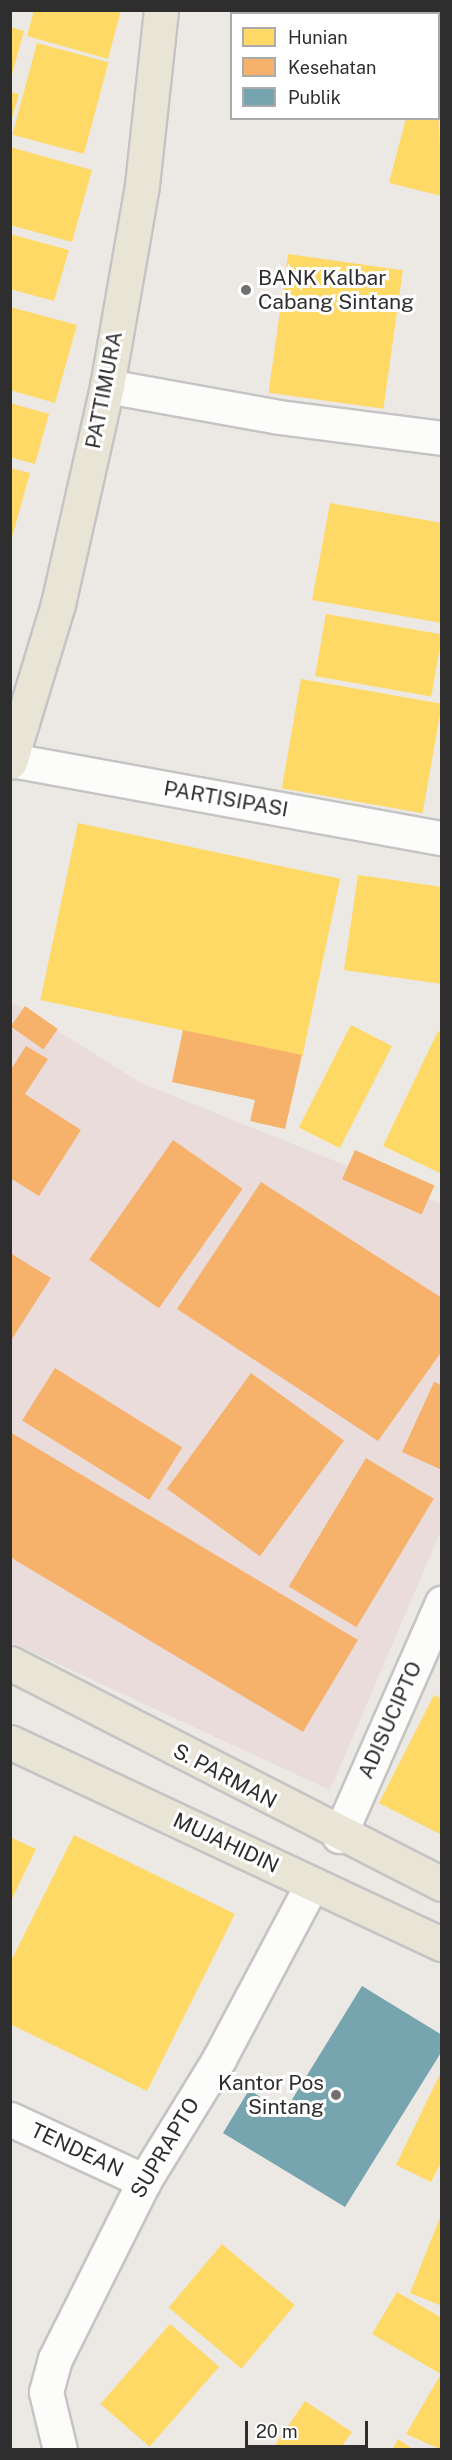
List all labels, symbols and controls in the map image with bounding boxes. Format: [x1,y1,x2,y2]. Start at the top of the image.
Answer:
legend [230,12,440,120]
text: Hunian [288,27,348,48]
text: Kesehatan [288,57,376,78]
text: Publik [288,87,341,108]
place label: BANK Kalbar Cabang Sintang [258,265,414,315]
marker: BANK Kalbar Cabang Sintang [239,283,253,297]
street label: PATTIMURA [80,329,128,451]
street label: PARTISIPASI [162,776,290,822]
street label: ADISUCIPTO [353,1657,427,1783]
street label: S. PARMAN [169,1738,281,1814]
street label: MUJAHIDIN [169,1808,283,1878]
place label: Kantor Pos Sintang [218,2070,324,2120]
marker: Kantor Pos Sintang [329,2088,343,2102]
street label: SUPRAPTO [125,2093,205,2203]
street label: TENDEAN [27,2118,127,2182]
scale bar [248,2409,371,2447]
text: 20 m [256,2421,298,2442]

